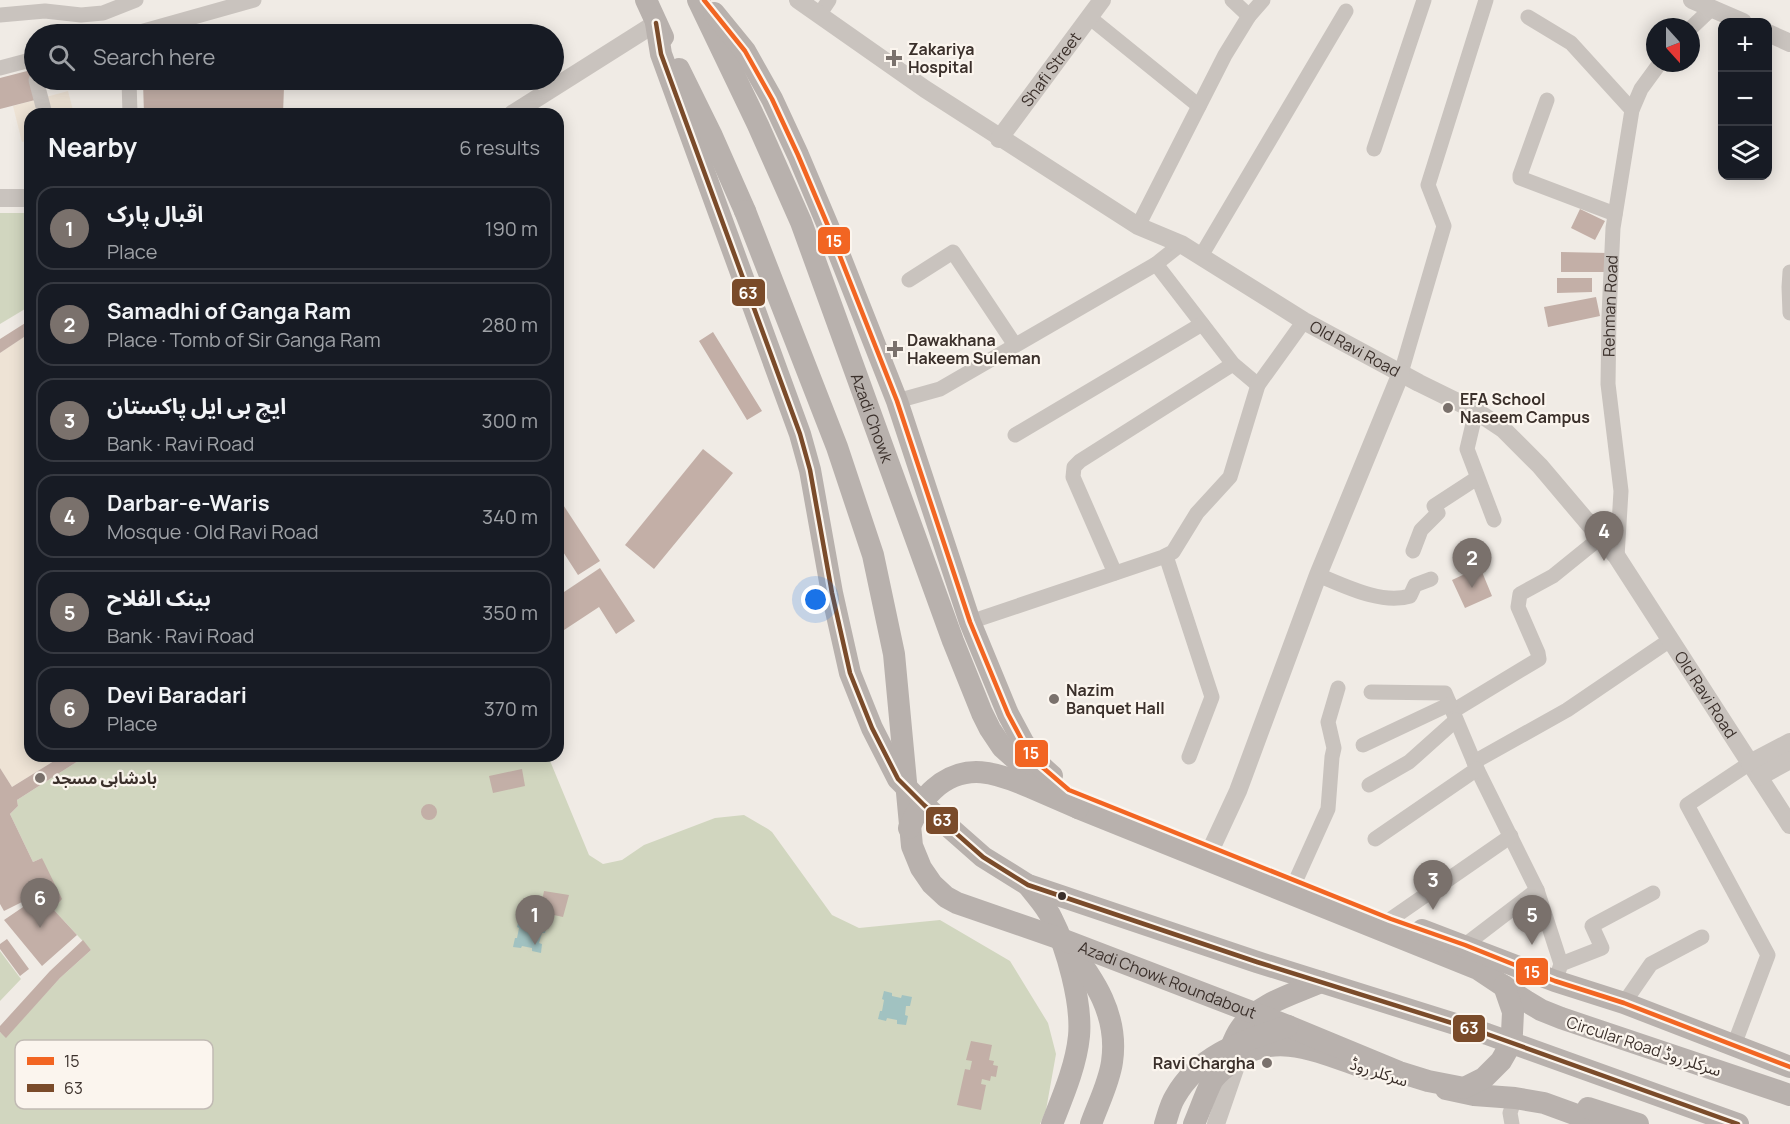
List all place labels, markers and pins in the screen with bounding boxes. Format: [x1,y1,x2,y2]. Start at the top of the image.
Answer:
place label: Zakariya Hospital [908,38,974,78]
marker: Zakariya Hospital [885,49,903,67]
place label: Dawakhana Hakeem Suleman [907,329,1041,369]
marker: Dawakhana Hakeem Suleman [888,342,902,356]
place label: EFA School Naseem Campus [1460,388,1590,428]
marker: EFA School Naseem Campus [1441,401,1455,415]
pin: 4 [1584,512,1624,561]
pin: 2 [1452,538,1492,588]
place label: Nazim Banquet Hall [1066,679,1165,719]
marker: Nazim Banquet Hall [1047,692,1061,706]
place label: بادشاہی مسجد [52,767,157,789]
marker: بادشاہی مسجد [33,771,47,785]
pin: 3 [1414,860,1452,910]
pin: 6 [20,878,60,928]
unlabelled marker [1056,890,1068,902]
pin: 1 [516,896,554,945]
pin: 5 [1512,896,1552,945]
place label: Ravi Chargha [1153,1052,1255,1074]
marker: Ravi Chargha [1260,1056,1274,1070]

